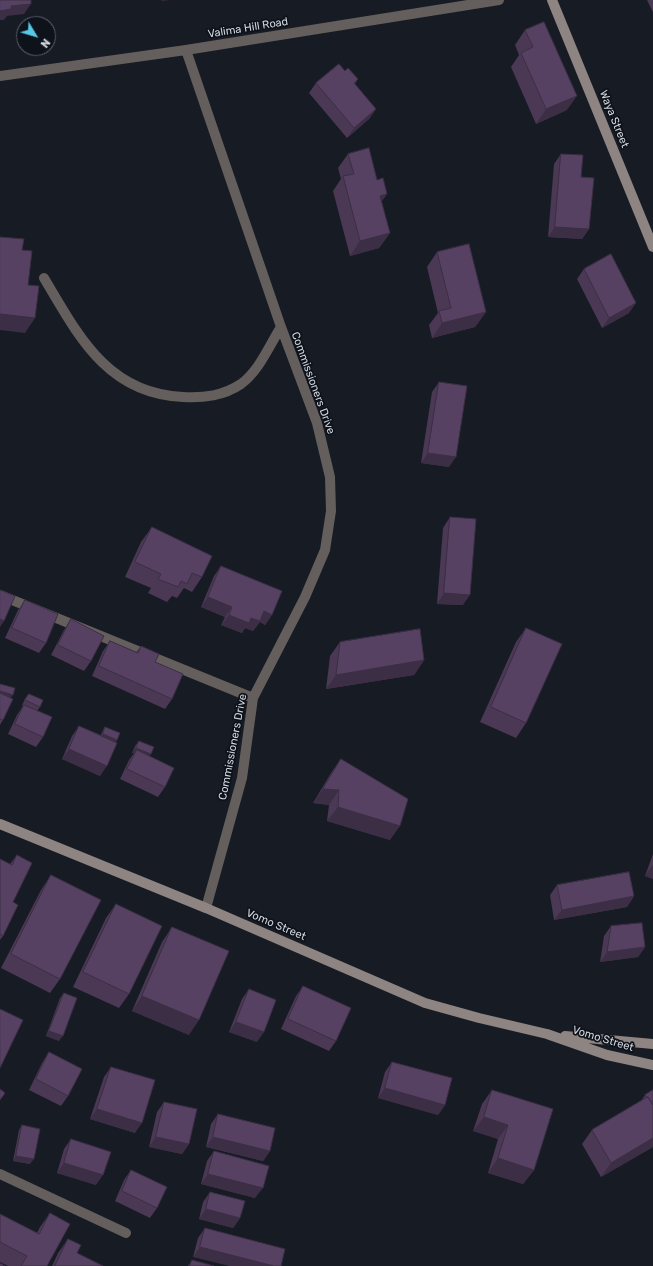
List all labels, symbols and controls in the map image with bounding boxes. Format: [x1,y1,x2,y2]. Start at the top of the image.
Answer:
street label: Valima Hill Road [207,15,289,41]
north arrow [16,16,56,56]
text: N [38,36,53,50]
street label: Waya Street [596,88,632,150]
street label: Commissioners Drive [288,330,338,436]
street label: Commissioners Drive [216,693,250,801]
street label: Vomo Street [244,907,308,943]
street label: Vomo Street [571,1023,635,1055]

